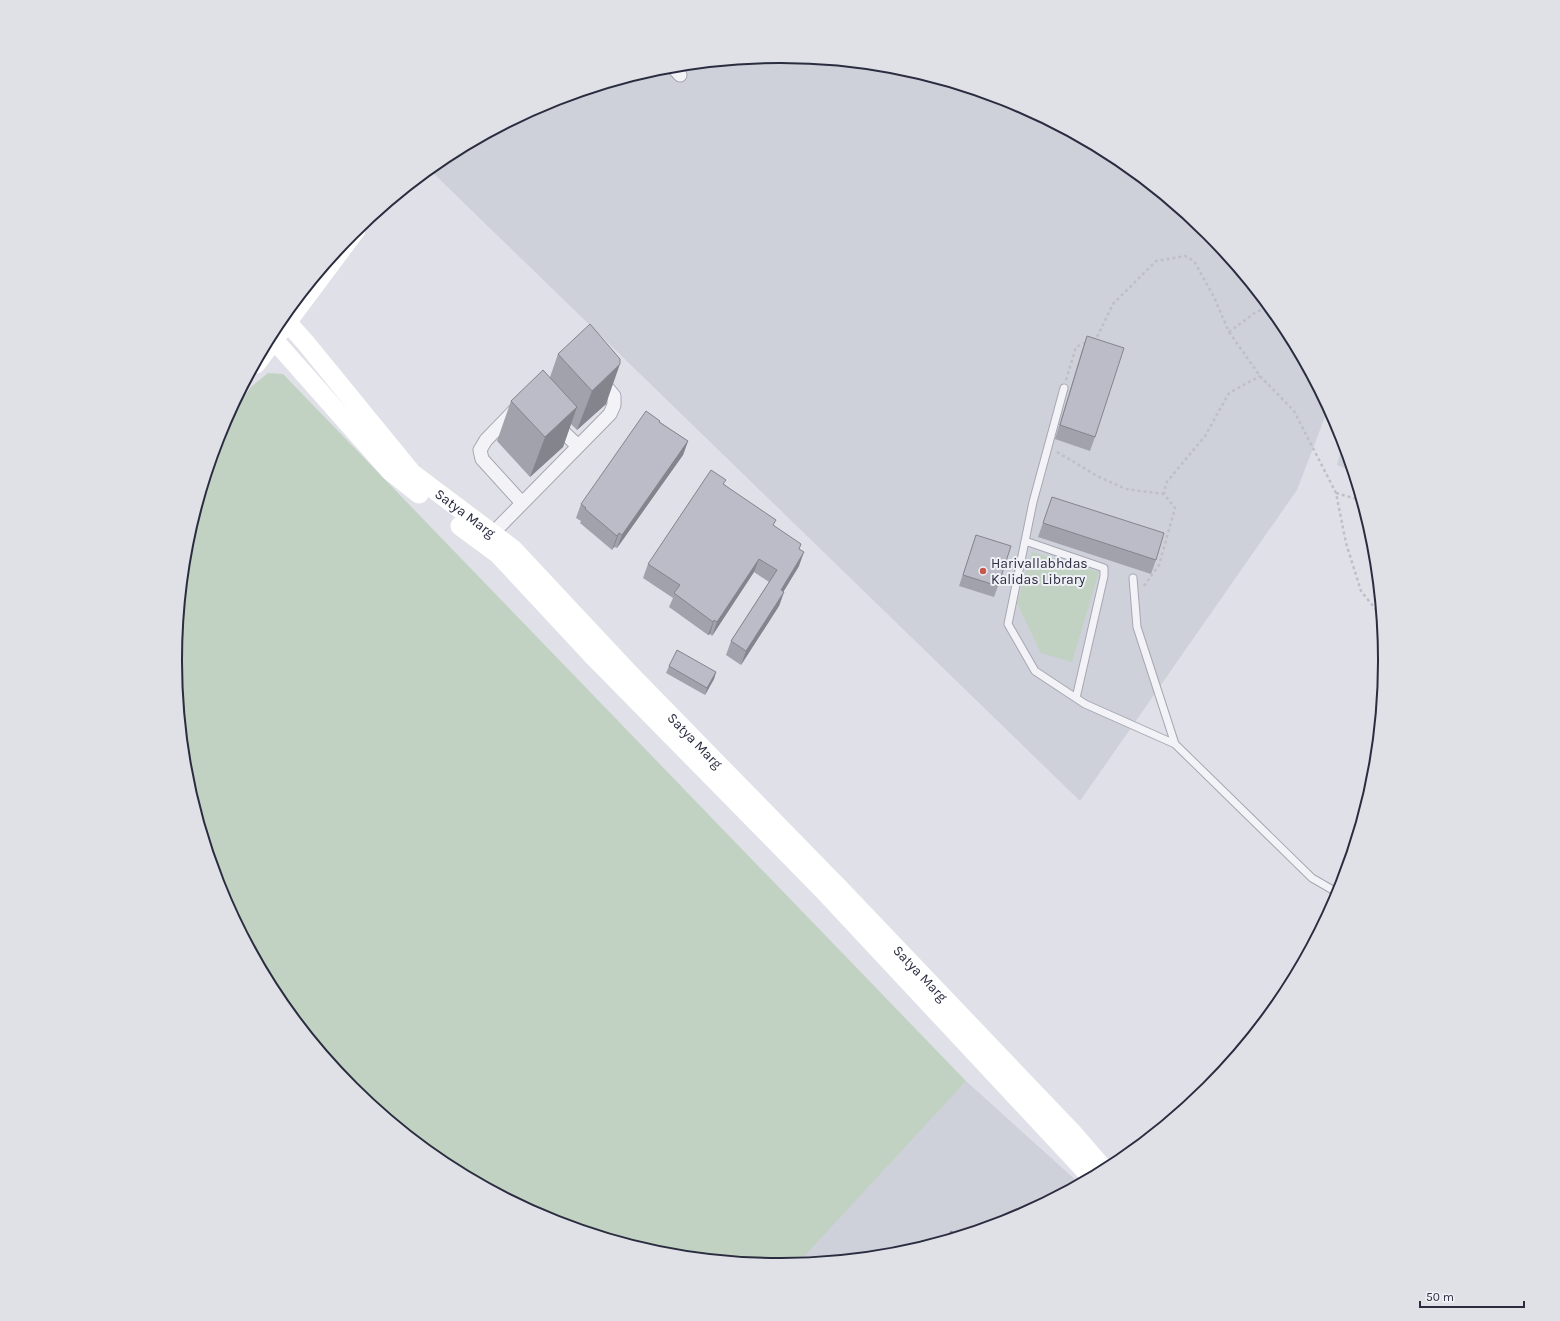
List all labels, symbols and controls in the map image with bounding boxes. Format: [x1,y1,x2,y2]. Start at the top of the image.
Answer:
street label: Satya Marg [432,485,499,541]
place label: Harivallabhdas Kalidas Library [991,555,1088,588]
marker: Harivallabhdas Kalidas Library [978,566,988,576]
street label: Satya Marg [664,709,726,772]
street label: Satya Marg [890,942,951,1005]
scale bar [1420,1283,1524,1309]
text: 50 m [1426,1290,1454,1304]

